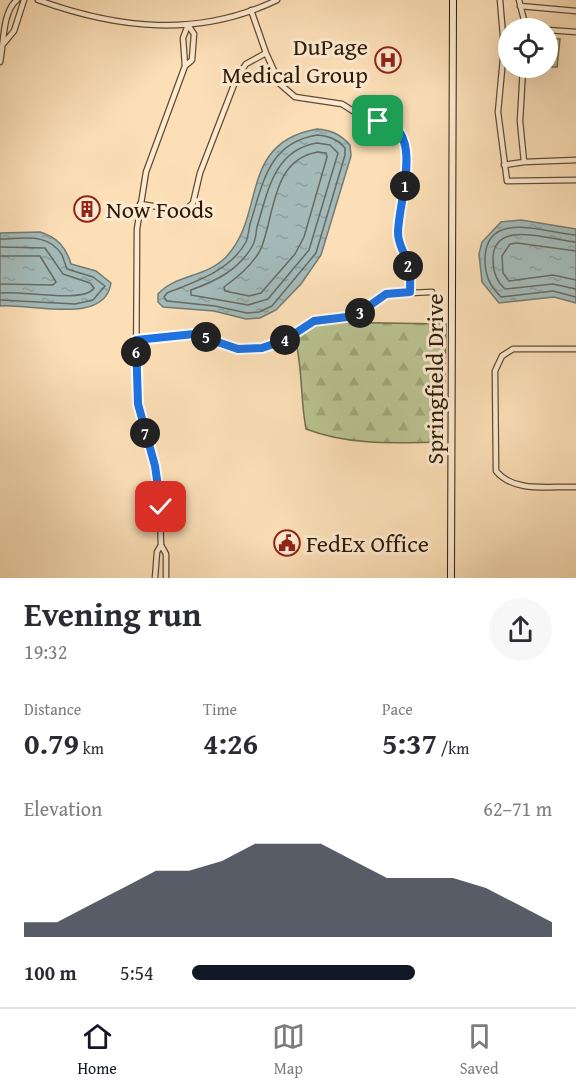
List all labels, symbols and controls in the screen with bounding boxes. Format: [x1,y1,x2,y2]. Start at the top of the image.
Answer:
map controls [498,18,558,78]
button: locate [498,18,558,78]
place label: DuPage Medical Group [222,29,368,92]
hospital icon: DuPage Medical Group [373,45,403,75]
pin [352,95,403,146]
icon: arrive [361,104,394,137]
pin: 1 [390,171,420,201]
text: 1 [401,174,409,198]
place label: Now Foods [106,192,214,227]
building icon: Now Foods [72,194,102,224]
pin: 2 [393,251,423,281]
text: 2 [404,254,412,278]
street label: Springfield Drive [417,293,452,465]
pin: 3 [345,298,375,328]
text: 3 [356,301,364,325]
pin: 5 [191,322,221,352]
text: 5 [202,325,210,349]
pin: 4 [270,325,300,355]
text: 4 [281,328,289,352]
pin: 6 [121,337,151,367]
text: 6 [132,340,140,364]
pin: 7 [130,418,160,448]
text: 7 [141,421,149,445]
pin [135,481,186,532]
icon: check [144,490,177,523]
place label: FedEx Office [306,526,429,561]
public building icon: FedEx Office [272,528,302,558]
text: Evening run [24,590,201,638]
button: share [489,598,552,661]
text: 19:32 [24,637,67,666]
text: Distance [24,697,81,721]
text: Time [203,697,237,721]
text: Pace [382,697,413,721]
text: 0.79 [24,721,79,765]
text: 4:26 [203,721,258,765]
text: 5:37 [382,721,437,765]
text: km [79,736,104,760]
text: /km [437,736,469,760]
text: Elevation [24,794,102,823]
text: 62–71 m [483,794,552,823]
text: 100 m [24,958,77,987]
text: 5:54 [120,958,154,987]
tab: Home [77,1020,117,1080]
tab: Map [272,1020,305,1080]
tab: Saved [460,1020,499,1080]

